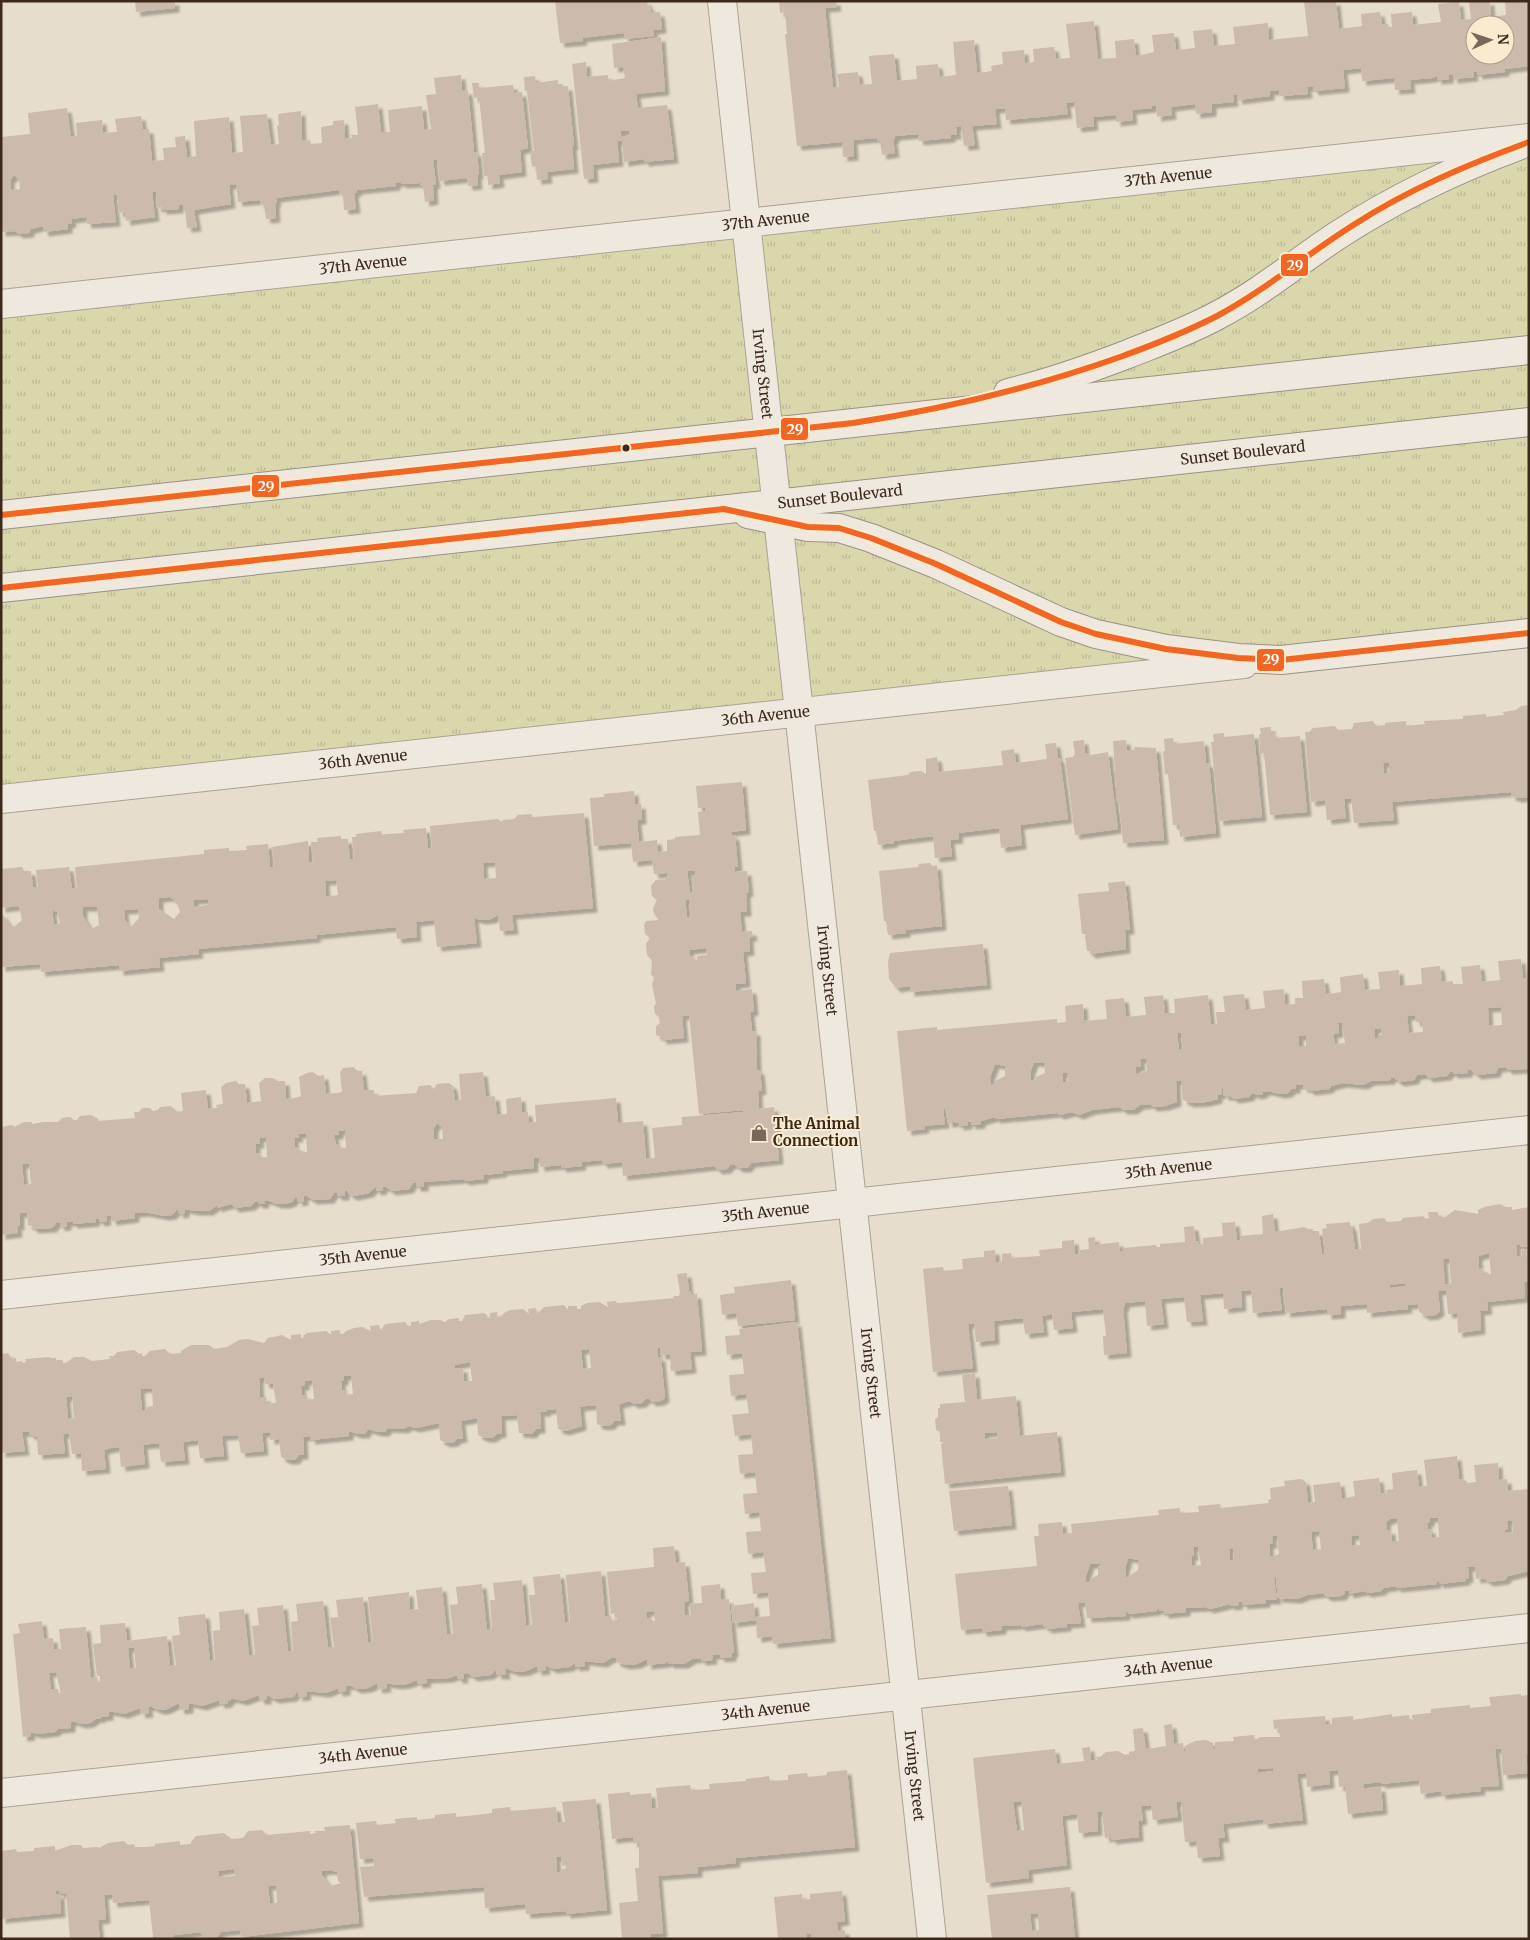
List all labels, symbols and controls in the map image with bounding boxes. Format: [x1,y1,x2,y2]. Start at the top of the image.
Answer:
north arrow [1465,15,1515,65]
text: N [1494,33,1512,45]
street label: 37th Avenue [1123,162,1213,191]
street label: 37th Avenue [721,206,811,235]
street label: 37th Avenue [318,250,408,278]
line badge: 29 [1280,253,1309,277]
text: 29 [1287,256,1303,274]
street label: Irving Street [749,327,777,420]
line badge: 29 [780,417,809,441]
text: 29 [787,420,803,438]
street label: Sunset Boulevard [1179,436,1306,469]
unlabelled marker [621,443,631,453]
line badge: 29 [251,474,280,498]
text: 29 [258,477,274,495]
street label: Sunset Boulevard [776,480,904,513]
line badge: 29 [1256,648,1285,672]
text: 29 [1263,650,1279,668]
street label: 36th Avenue [720,701,811,730]
street label: 36th Avenue [317,745,408,773]
street label: Irving Street [813,924,842,1017]
place label: The Animal Connection [773,1114,860,1150]
shop icon: The Animal Connection [749,1123,769,1143]
street label: 35th Avenue [1123,1154,1213,1183]
street label: 35th Avenue [721,1198,810,1226]
street label: 35th Avenue [318,1241,408,1270]
street label: Irving Street [857,1327,886,1419]
street label: 34th Avenue [1123,1652,1214,1681]
street label: 34th Avenue [720,1696,811,1724]
street label: Irving Street [900,1729,929,1822]
street label: 34th Avenue [317,1739,408,1768]

